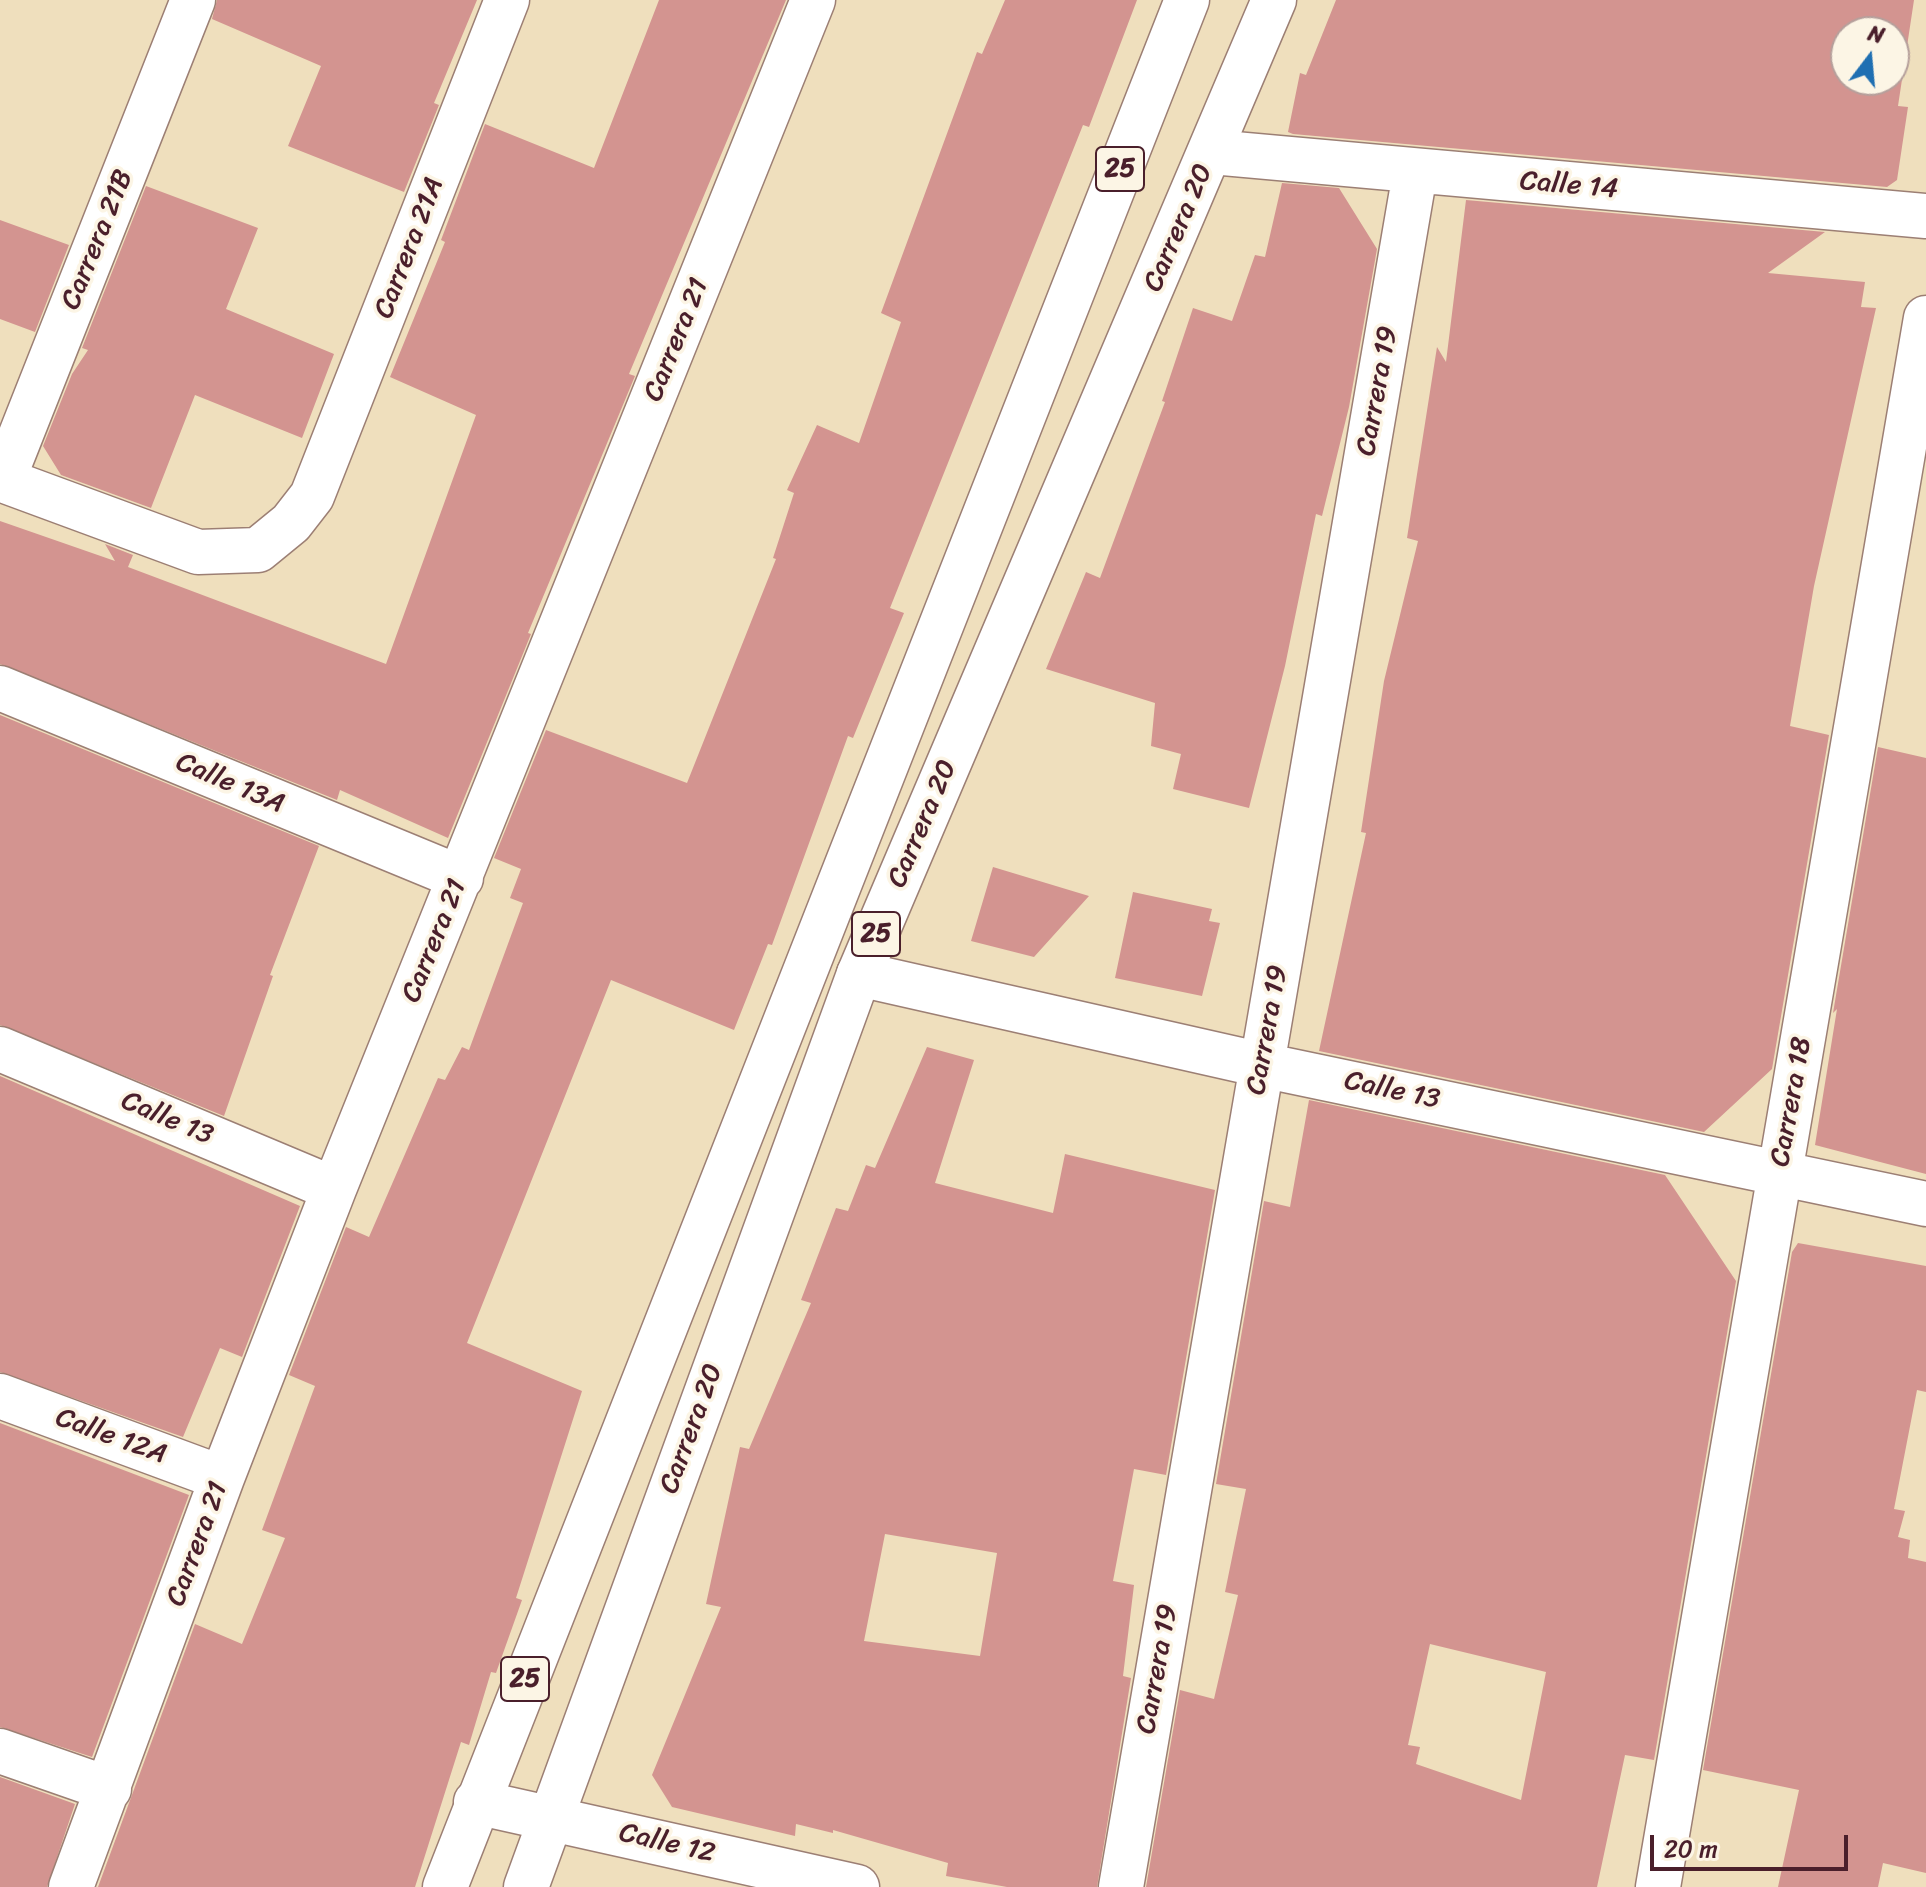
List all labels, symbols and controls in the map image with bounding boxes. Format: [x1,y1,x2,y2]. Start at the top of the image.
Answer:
text: N [1863,14,1889,55]
north arrow [1830,16,1910,96]
road number: 25 [1096,147,1144,191]
street label: Carrera 20 [1137,159,1221,297]
street label: Carrera 21B [55,165,141,315]
street label: Calle 14 [1518,165,1620,207]
street label: Carrera 21A [368,173,452,323]
street label: Carrera 21 [637,274,717,406]
street label: Carrera 19 [1350,324,1406,458]
street label: Calle 13A [171,746,289,822]
street label: Carrera 20 [881,755,965,893]
street label: Carrera 21 [395,875,475,1007]
road number: 25 [852,912,900,956]
street label: Carrera 19 [1240,963,1296,1097]
street label: Carrera 18 [1764,1035,1820,1169]
street label: Calle 13 [1341,1065,1443,1117]
street label: Calle 13 [116,1085,218,1153]
street label: Carrera 20 [653,1360,731,1498]
street label: Calle 12A [51,1401,171,1473]
street label: Carrera 21 [160,1477,236,1611]
street label: Carrera 19 [1130,1602,1186,1736]
road number: 25 [501,1657,549,1701]
street label: Calle 12 [616,1817,718,1871]
scale bar [1654,1819,1852,1869]
text: 20 m [1664,1828,1718,1870]

